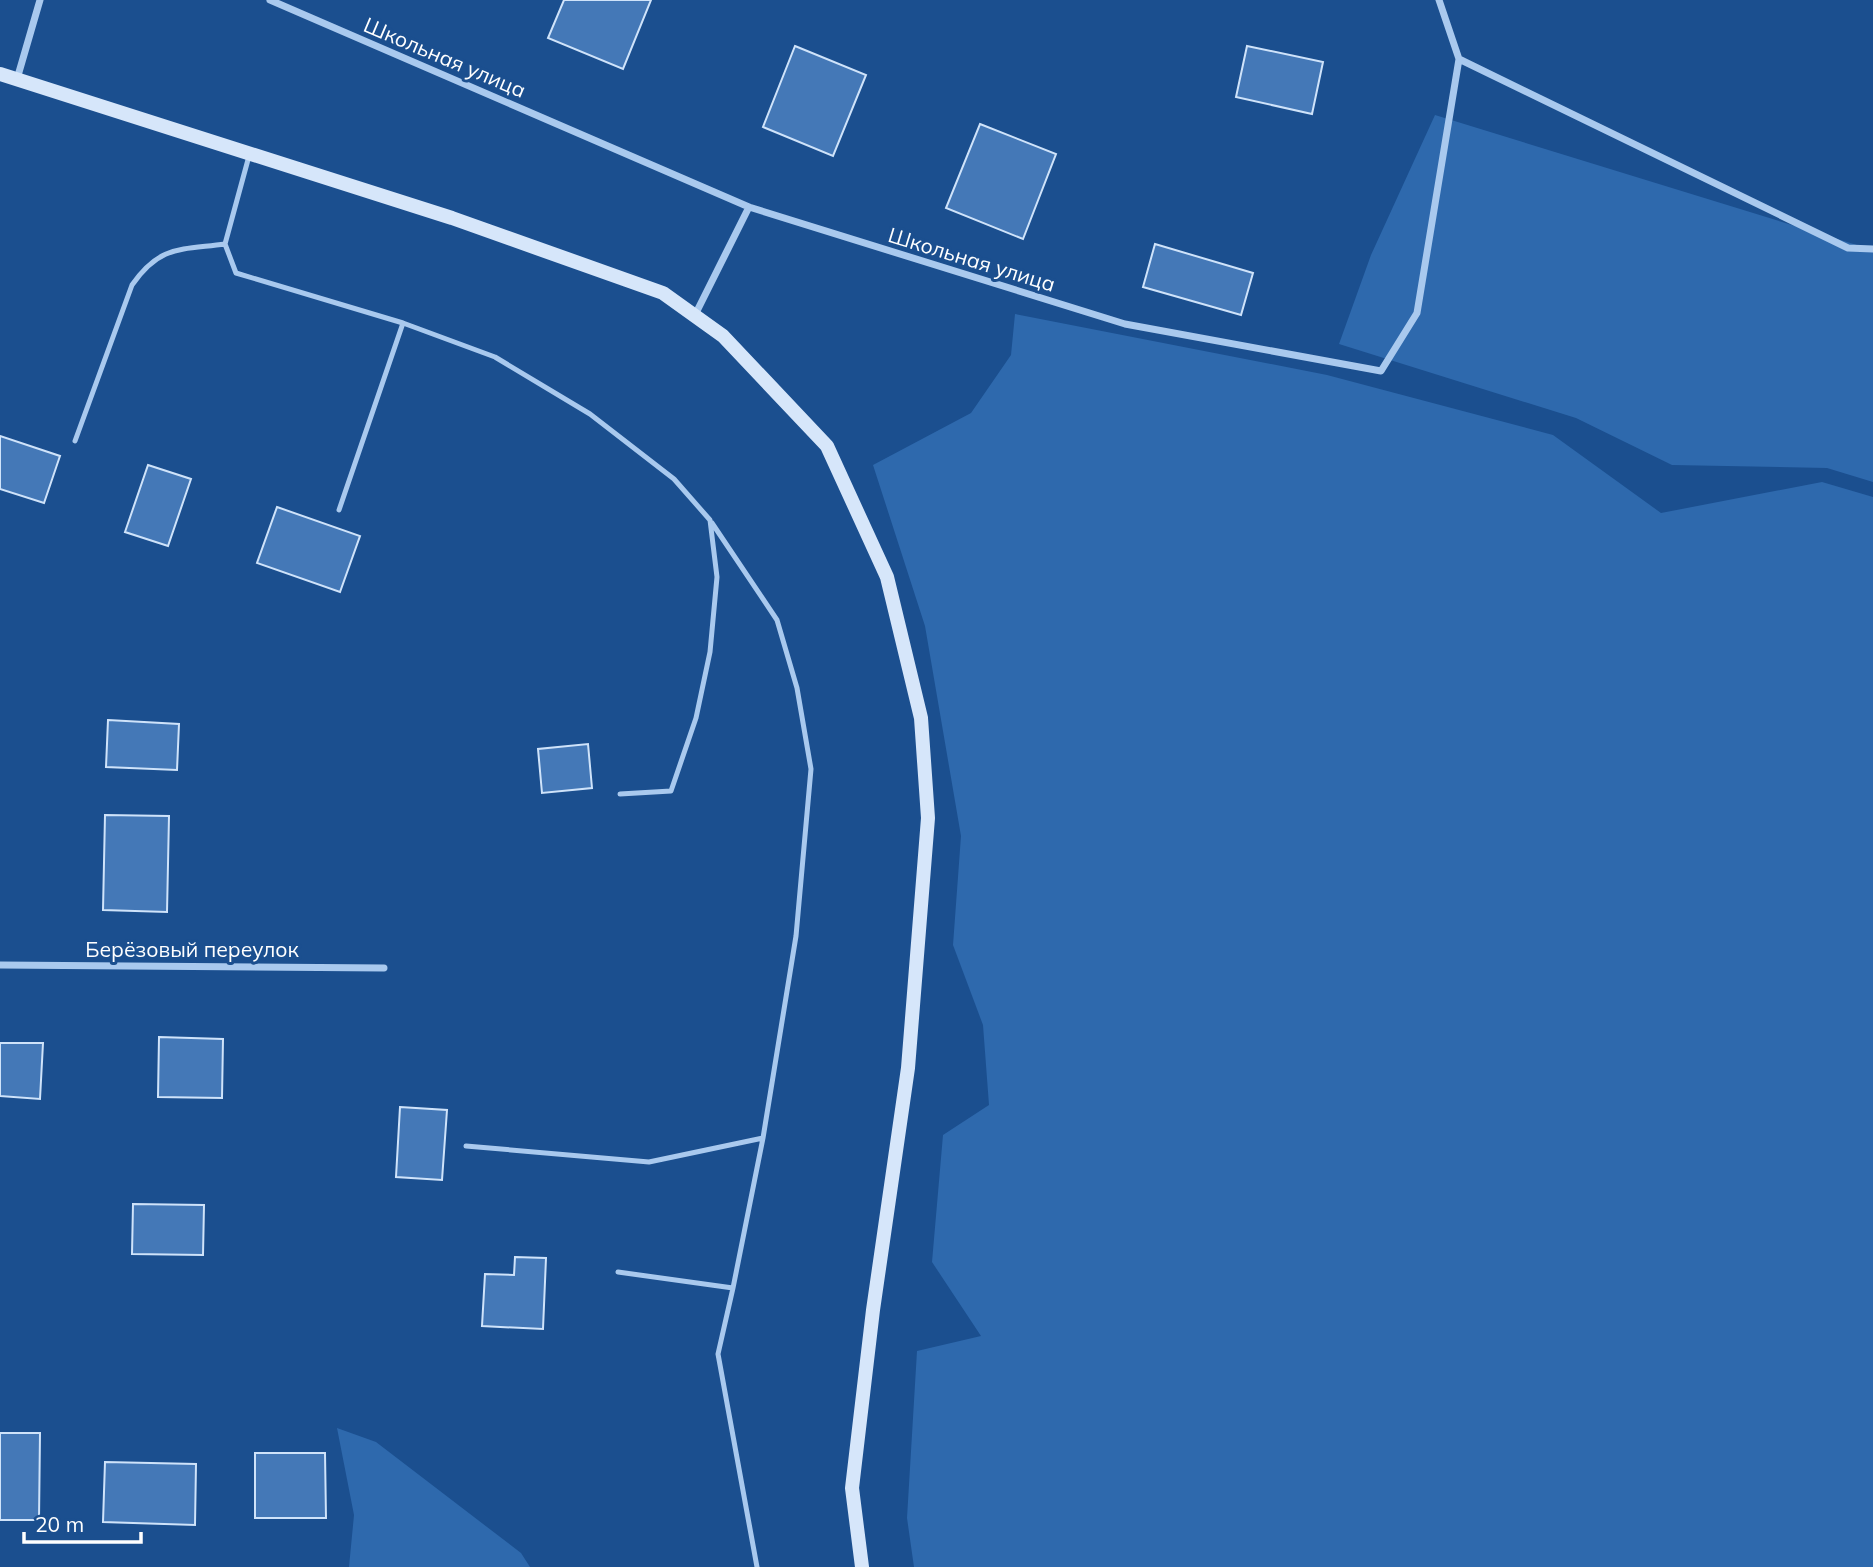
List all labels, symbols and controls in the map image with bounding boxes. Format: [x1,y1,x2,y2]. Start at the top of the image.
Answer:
street label: Школьная улица [360,11,530,103]
street label: Школьная улица [885,221,1059,297]
street label: Берёзовый переулок [85,936,299,962]
scale bar [24,1500,142,1544]
text: 20 m [35,1511,84,1537]

